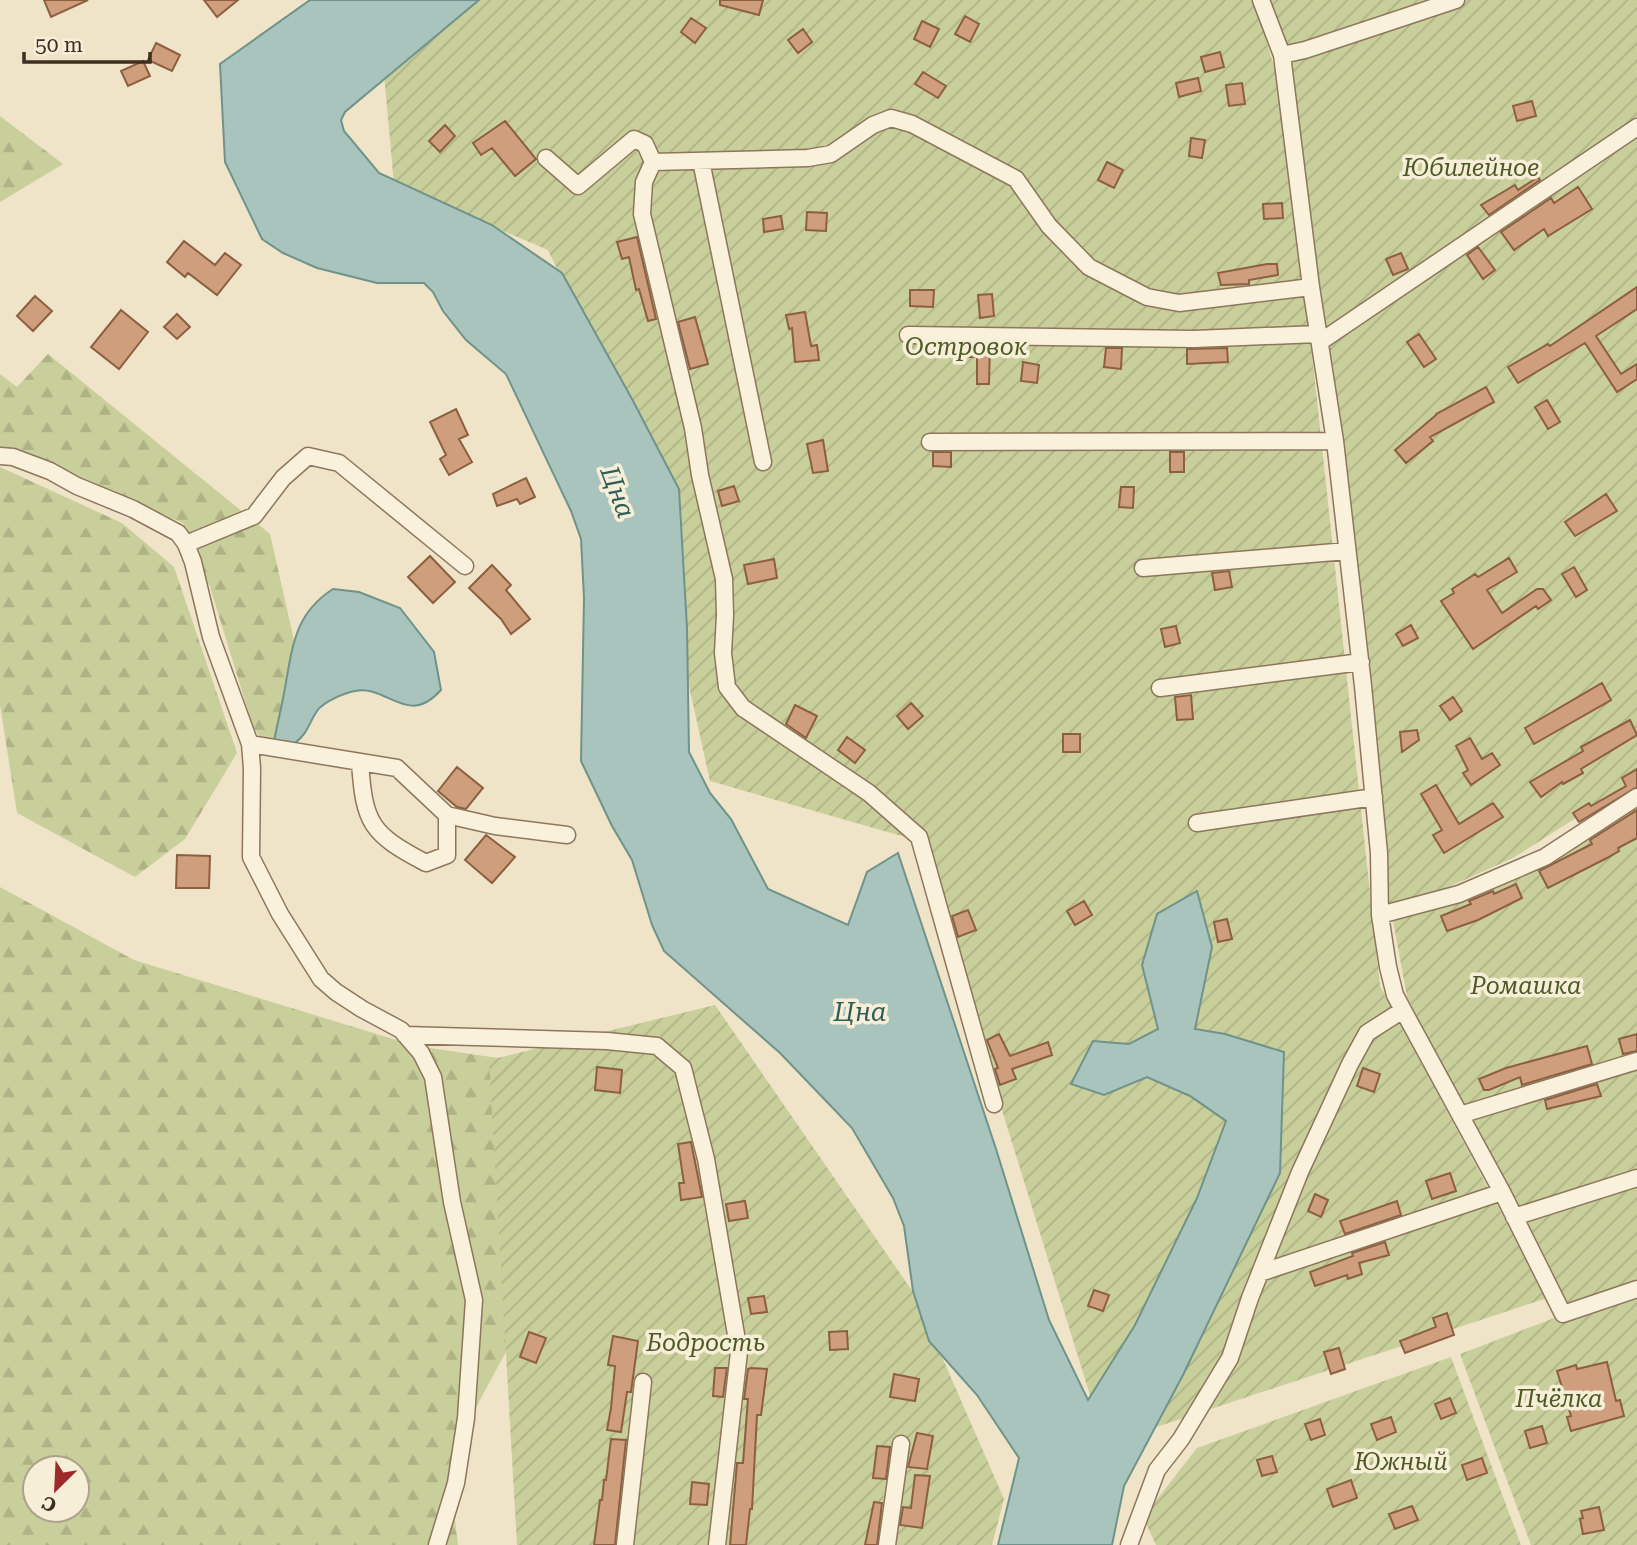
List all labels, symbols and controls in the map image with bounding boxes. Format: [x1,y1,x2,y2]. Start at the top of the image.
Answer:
scale bar [24,21,150,65]
text: 50 m [35,33,83,57]
park label: Юбилейное [1402,154,1539,182]
park label: Островок [905,333,1028,361]
water label: Цна [594,461,641,522]
park label: Ромашка [1470,972,1581,1000]
water label: Цна [833,997,886,1027]
park label: Бодрость [645,1329,766,1357]
park label: Пчёлка [1514,1385,1603,1413]
park label: Южный [1353,1448,1448,1476]
north arrow [21,1454,91,1524]
text: С [39,1491,60,1517]

